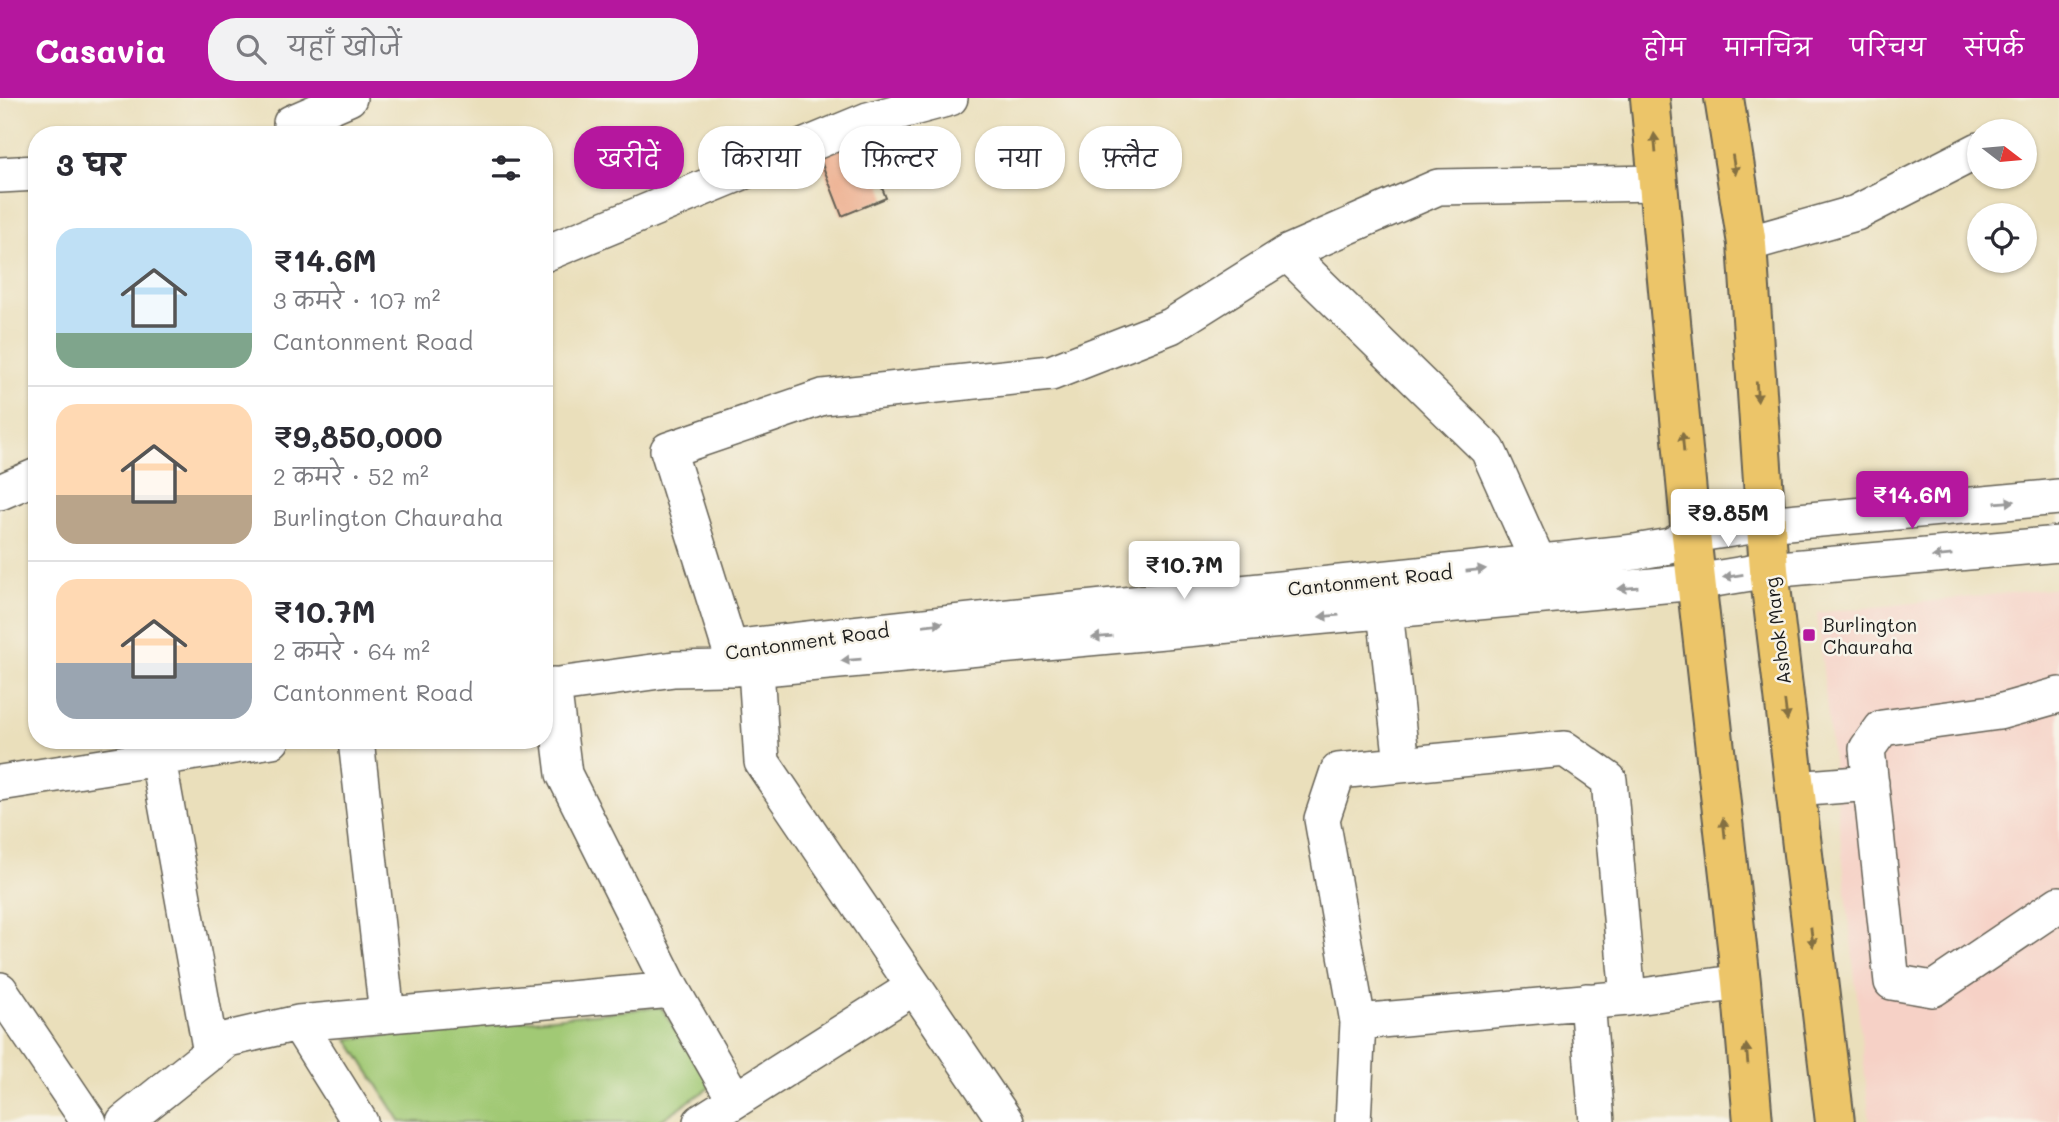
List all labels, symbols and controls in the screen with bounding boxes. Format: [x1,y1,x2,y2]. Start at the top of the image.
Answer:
search box [208,18,698,81]
text: Casavia [35,28,166,71]
text: यहाँ खोजें [288,29,401,63]
icon: search [232,30,270,68]
text: होम [1643,31,1686,62]
text: मानचित्र [1724,31,1812,62]
text: परिचय [1850,31,1926,62]
text: संपर्क [1964,31,2024,62]
north arrow [1967,119,2037,189]
map controls [1967,119,2037,273]
chip: खरीदें [574,126,684,189]
chip: किराया [698,126,825,189]
chip: फ़िल्टर [839,126,961,189]
chip: नया [975,126,1065,189]
chip: फ़्लैट [1079,126,1182,189]
one-way arrow [1649,132,1660,154]
text: 3 घर [56,144,125,184]
icon: filters [487,149,525,187]
one-way arrow [1729,155,1740,177]
button: locate [1967,203,2037,273]
text: ₹14.6M [273,240,377,280]
icon: home [112,256,196,340]
text: 3 कमरे · 107 m² [273,285,440,315]
text: Cantonment Road [273,326,473,356]
one-way arrow [1752,381,1763,403]
text: ₹9,850,000 [273,416,443,456]
one-way arrow [1677,431,1688,453]
icon: home [112,432,196,516]
text: 2 कमरे · 52 m² [273,461,429,491]
pin: ₹14.6M [1855,472,1969,531]
text: ₹14.6M [1872,479,1952,509]
pin: ₹9.85M [1671,490,1785,549]
one-way arrow [1994,496,2016,507]
text: ₹9.85M [1687,497,1769,527]
text: Burlington Chauraha [273,502,504,532]
pin: ₹10.7M [1127,542,1241,601]
text: ₹10.7M [1145,549,1223,579]
one-way arrow [1931,551,1953,562]
street label: Cantonment Road [1286,559,1454,601]
one-way arrow [1466,564,1488,575]
one-way arrow [1722,571,1744,582]
street label: Ashok Marg [1758,576,1796,686]
one-way arrow [1617,583,1639,594]
text: ₹10.7M [273,591,376,631]
icon: home [112,607,196,691]
one-way arrow [1317,611,1339,622]
place label: Burlington Chauraha [1823,612,1917,659]
street label: Cantonment Road [723,617,891,665]
one-way arrow [922,618,944,629]
marker: Burlington Chauraha [1801,627,1817,643]
one-way arrow [1091,632,1113,643]
text: 2 कमरे · 64 m² [273,636,430,666]
one-way arrow [840,655,862,666]
text: Cantonment Road [273,677,473,707]
one-way arrow [1780,700,1791,722]
one-way arrow [1718,817,1729,839]
one-way arrow [1806,926,1817,948]
one-way arrow [1741,1043,1752,1065]

